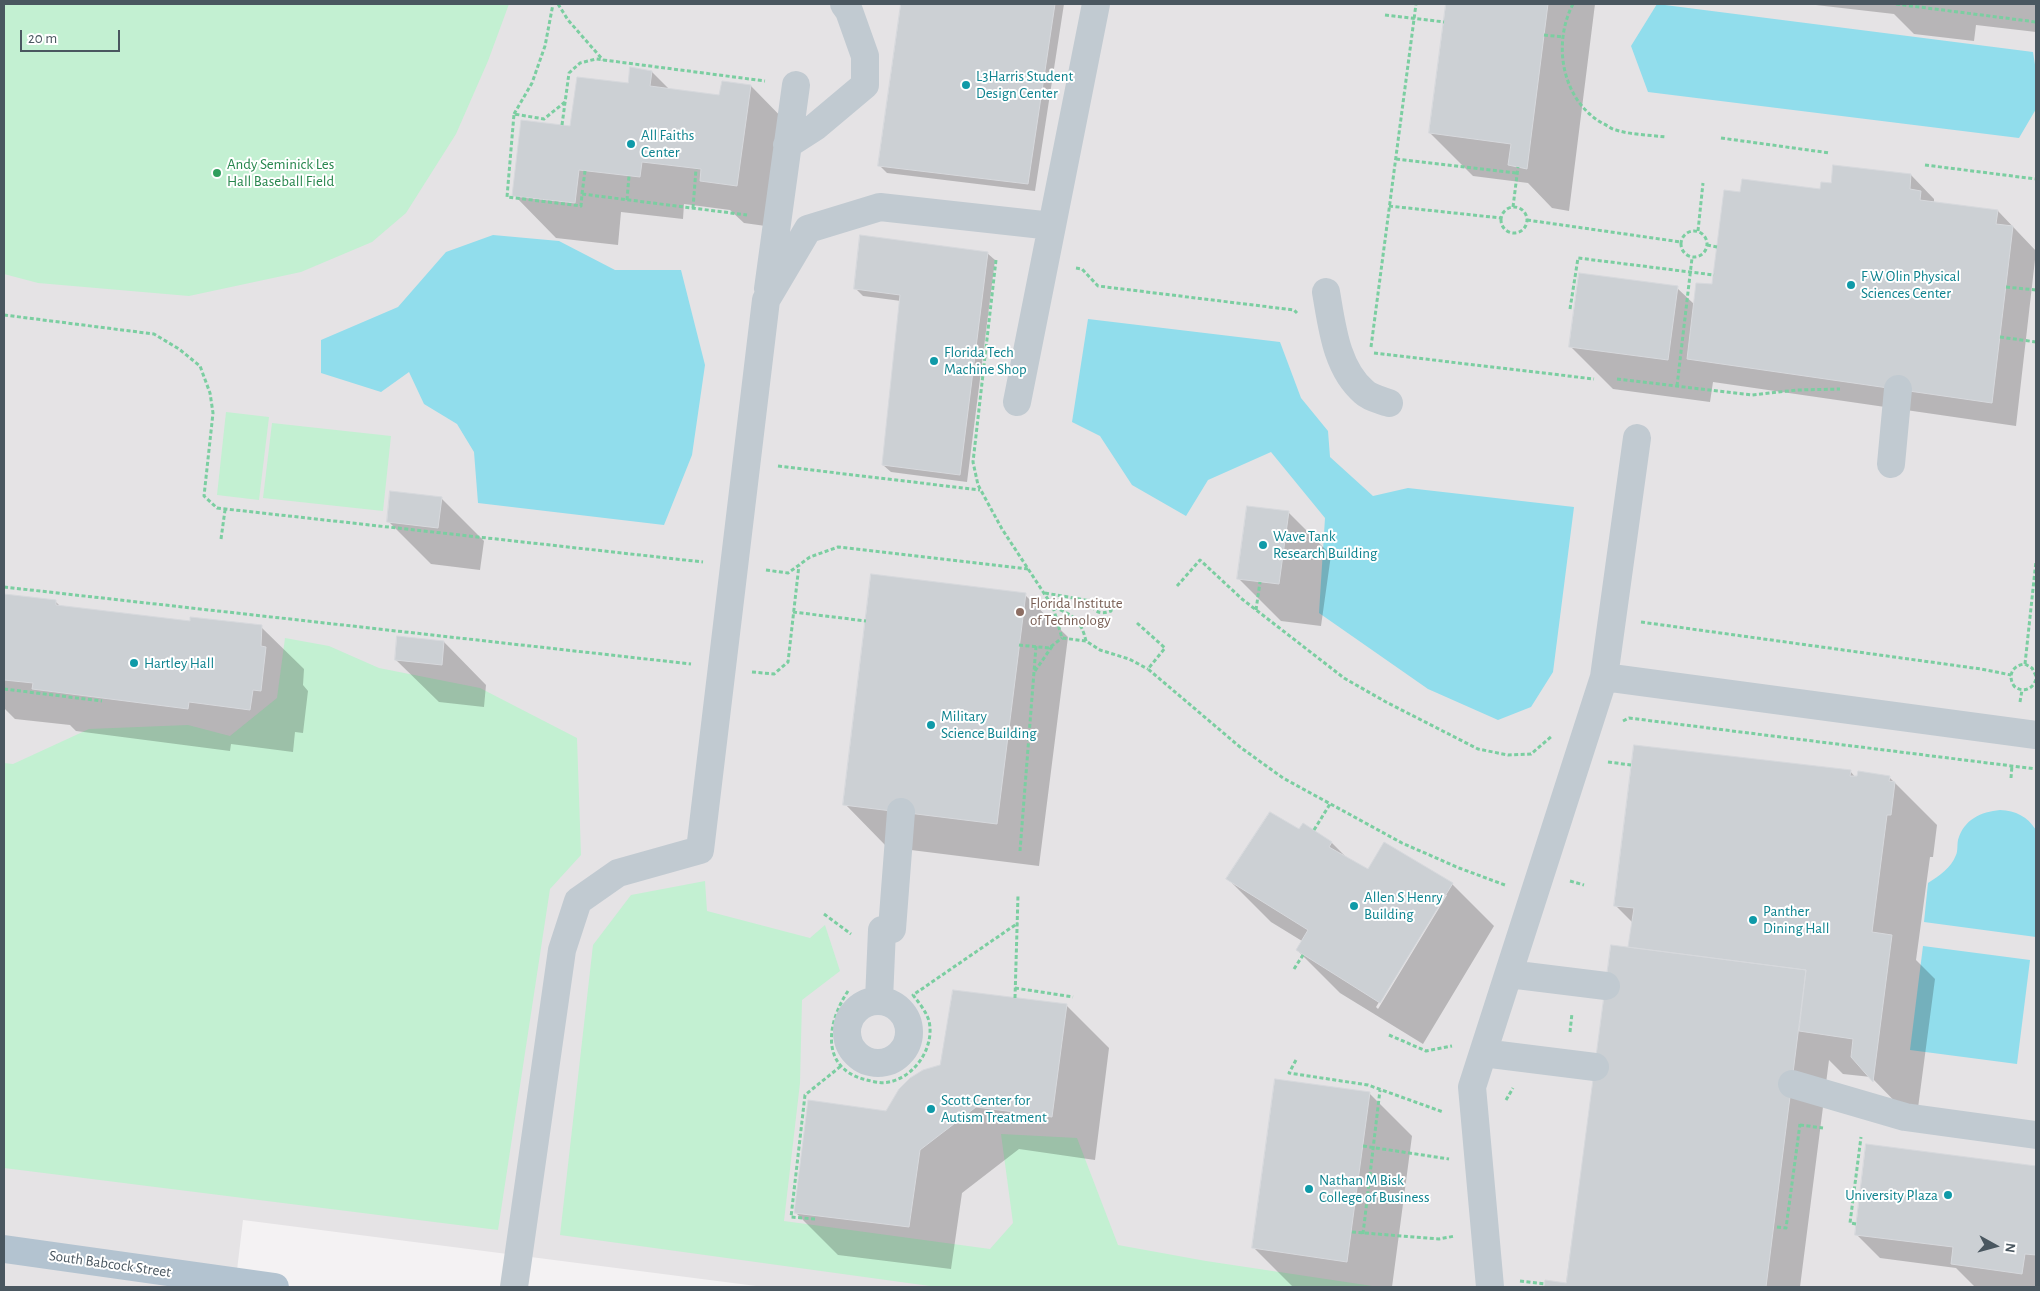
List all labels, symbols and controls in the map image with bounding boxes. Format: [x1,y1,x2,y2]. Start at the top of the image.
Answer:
scale bar [22,20,122,52]
text: 20 m [28,31,57,46]
place label: L3Harris Student Design Center [976,67,1073,102]
marker: L3Harris Student Design Center [960,79,972,91]
place label: All Faiths Center [641,126,694,161]
marker: All Faiths Center [625,138,637,150]
place label: Andy Seminick Les Hall Baseball Field [227,155,334,190]
marker: Andy Seminick Les Hall Baseball Field [211,167,223,179]
place label: F W Olin Physical Sciences Center [1861,267,1960,302]
marker: F W Olin Physical Sciences Center [1845,279,1857,291]
place label: Florida Tech Machine Shop [944,343,1027,378]
marker: Florida Tech Machine Shop [928,355,940,367]
place label: Wave Tank Research Building [1273,527,1377,562]
marker: Wave Tank Research Building [1257,539,1269,551]
place label: Florida Institute of Technology [1030,594,1123,629]
marker: Florida Institute of Technology [1014,606,1026,618]
place label: Hartley Hall [144,654,214,672]
marker: Hartley Hall [128,657,140,669]
place label: Military Science Building [941,707,1036,742]
marker: Military Science Building [925,719,937,731]
place label: Allen S Henry Building [1364,888,1443,923]
marker: Allen S Henry Building [1348,900,1360,912]
place label: Panther Dining Hall [1763,902,1830,937]
marker: Panther Dining Hall [1747,914,1759,926]
place label: Scott Center for Autism Treatment [941,1091,1047,1126]
marker: Scott Center for Autism Treatment [925,1103,937,1115]
place label: Nathan M Bisk College of Business [1319,1171,1429,1206]
marker: Nathan M Bisk College of Business [1303,1183,1315,1195]
place label: University Plaza [1845,1186,1938,1204]
marker: University Plaza [1942,1189,1954,1201]
north arrow [1970,1221,2020,1271]
text: N [2002,1242,2017,1254]
street label: South Babcock Street [48,1247,172,1281]

